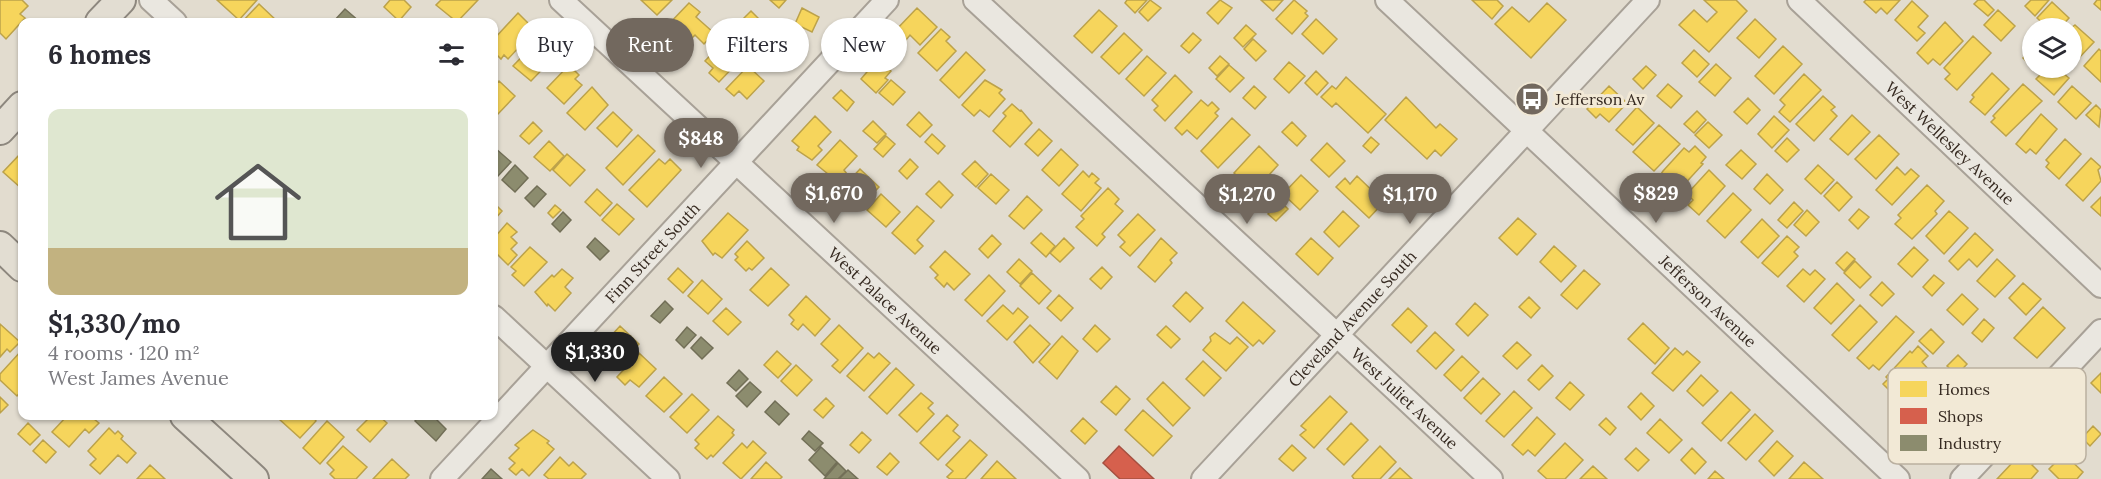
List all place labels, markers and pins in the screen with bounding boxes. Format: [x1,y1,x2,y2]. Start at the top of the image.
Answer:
bus stop icon: Jefferson Av [1514,81,1550,117]
place label: Jefferson Av [1554,89,1645,109]
pin: $848 [665,118,737,169]
pin: $1,670 [785,173,883,224]
pin: $829 [1620,173,1692,224]
pin: $1,270 [1198,174,1296,225]
pin: $1,170 [1361,174,1459,225]
pin: $1,330 [546,332,644,383]

